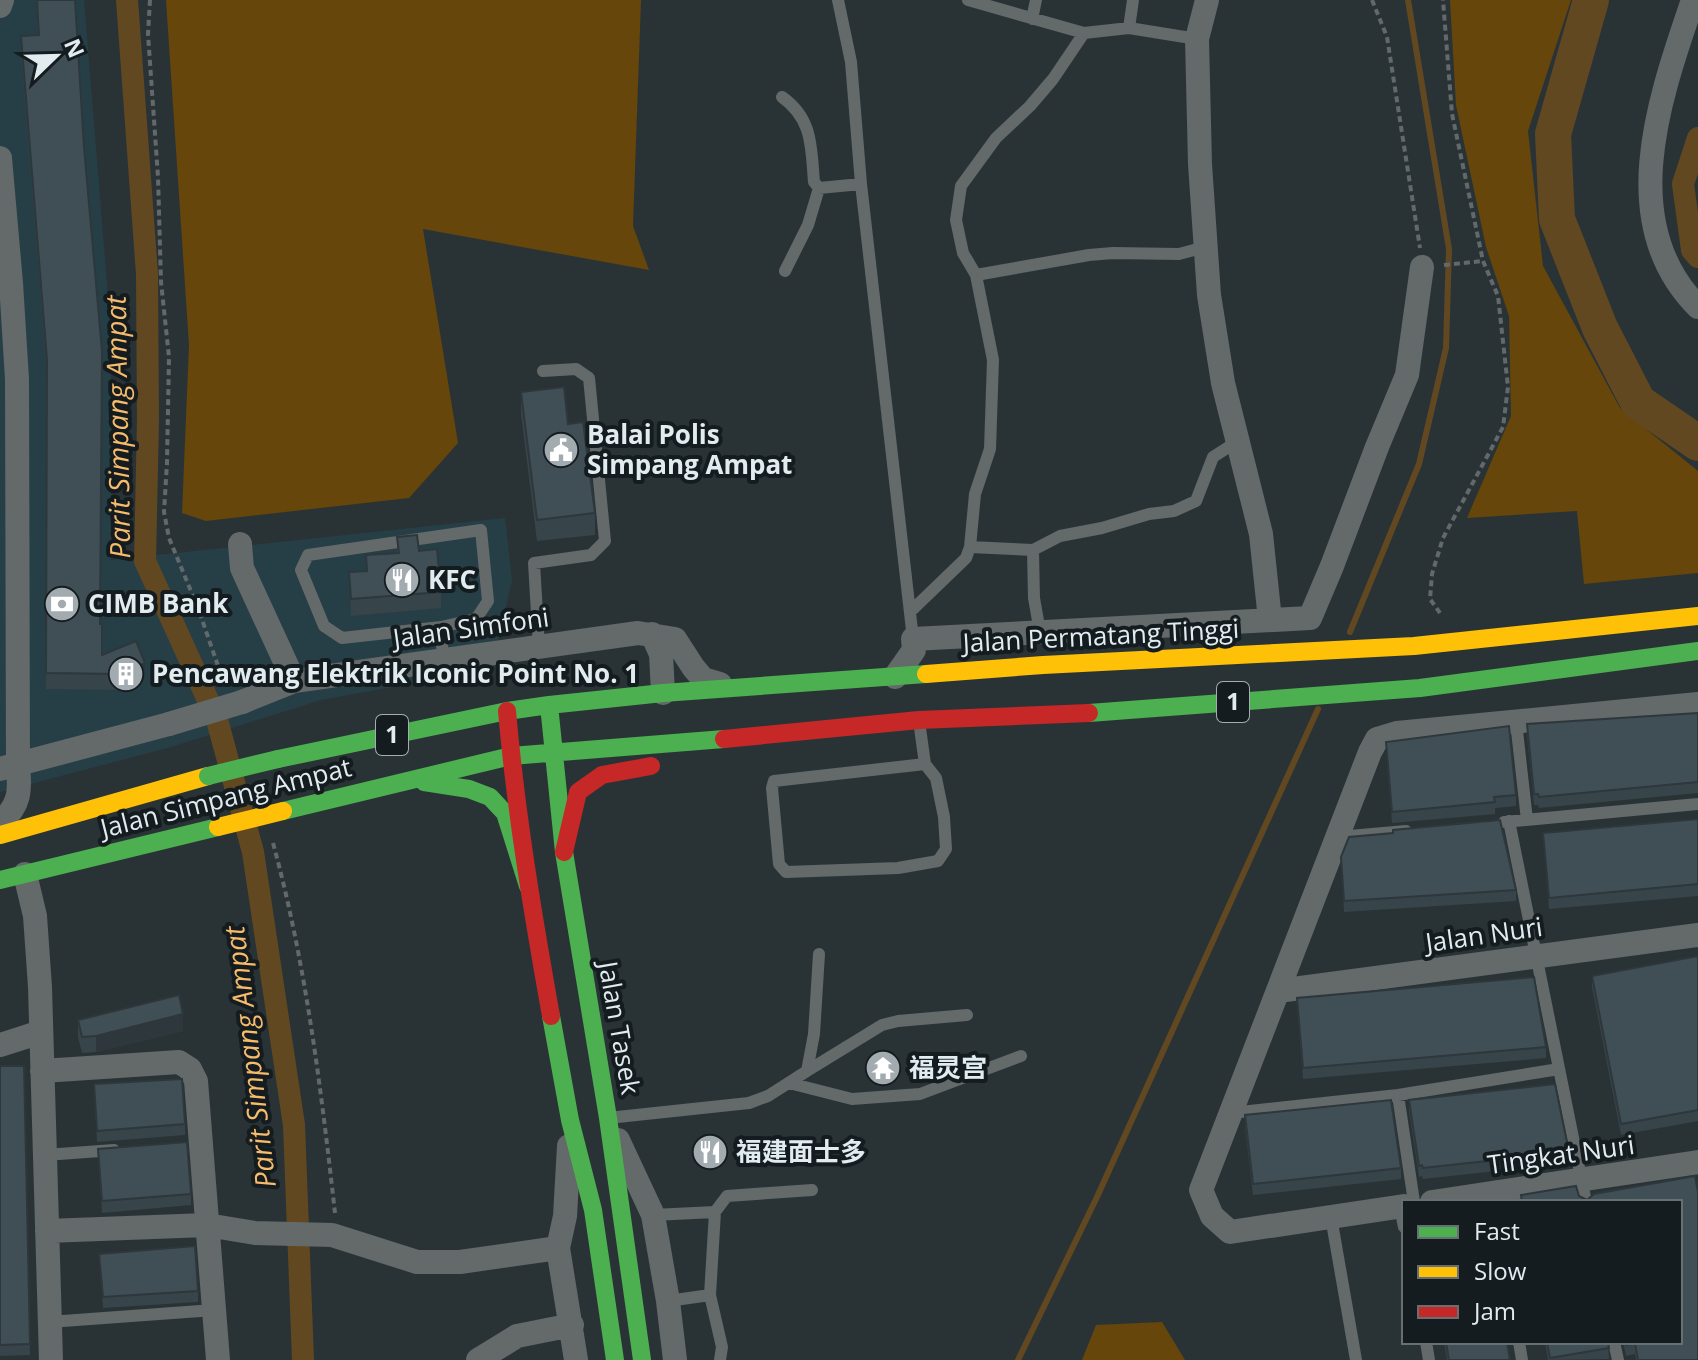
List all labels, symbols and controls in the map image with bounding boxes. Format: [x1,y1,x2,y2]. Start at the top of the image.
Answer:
north arrow [16,16,96,96]
text: N [58,34,93,62]
water label: Parit Simpang Ampat [96,293,138,559]
place label: Balai Polis Simpang Ampat [587,416,792,482]
public building icon: Balai Polis Simpang Ampat [542,431,580,469]
restaurant icon: KFC [383,561,421,599]
place label: KFC [428,561,476,597]
bank icon: CIMB Bank [43,585,81,623]
place label: CIMB Bank [88,585,229,621]
street label: Jalan Simfoni [388,598,551,656]
street label: Jalan Permatang Tinggi [959,610,1240,660]
building icon: Pencawang Elektrik Iconic Point No. 1 [107,655,145,693]
place label: Pencawang Elektrik Iconic Point No. 1 [152,655,639,691]
road number: 1 [1217,682,1249,722]
road number: 1 [376,715,408,755]
street label: Jalan Simpang Ampat [94,748,355,846]
street label: Jalan Nuri [1420,908,1545,960]
water label: Parit Simpang Ampat [214,922,284,1190]
street label: Jalan Tasek [590,955,649,1098]
temple icon: 福灵宫 [864,1049,902,1087]
place label: 福灵宫 [909,1049,987,1085]
street label: Tingkat Nuri [1485,1126,1637,1182]
restaurant icon: 福建面士多 [691,1133,729,1171]
place label: 福建面士多 [736,1133,866,1169]
legend [1402,1200,1682,1344]
text: Fast [1474,1214,1520,1247]
text: Slow [1474,1254,1527,1287]
text: Jam [1472,1294,1516,1327]

